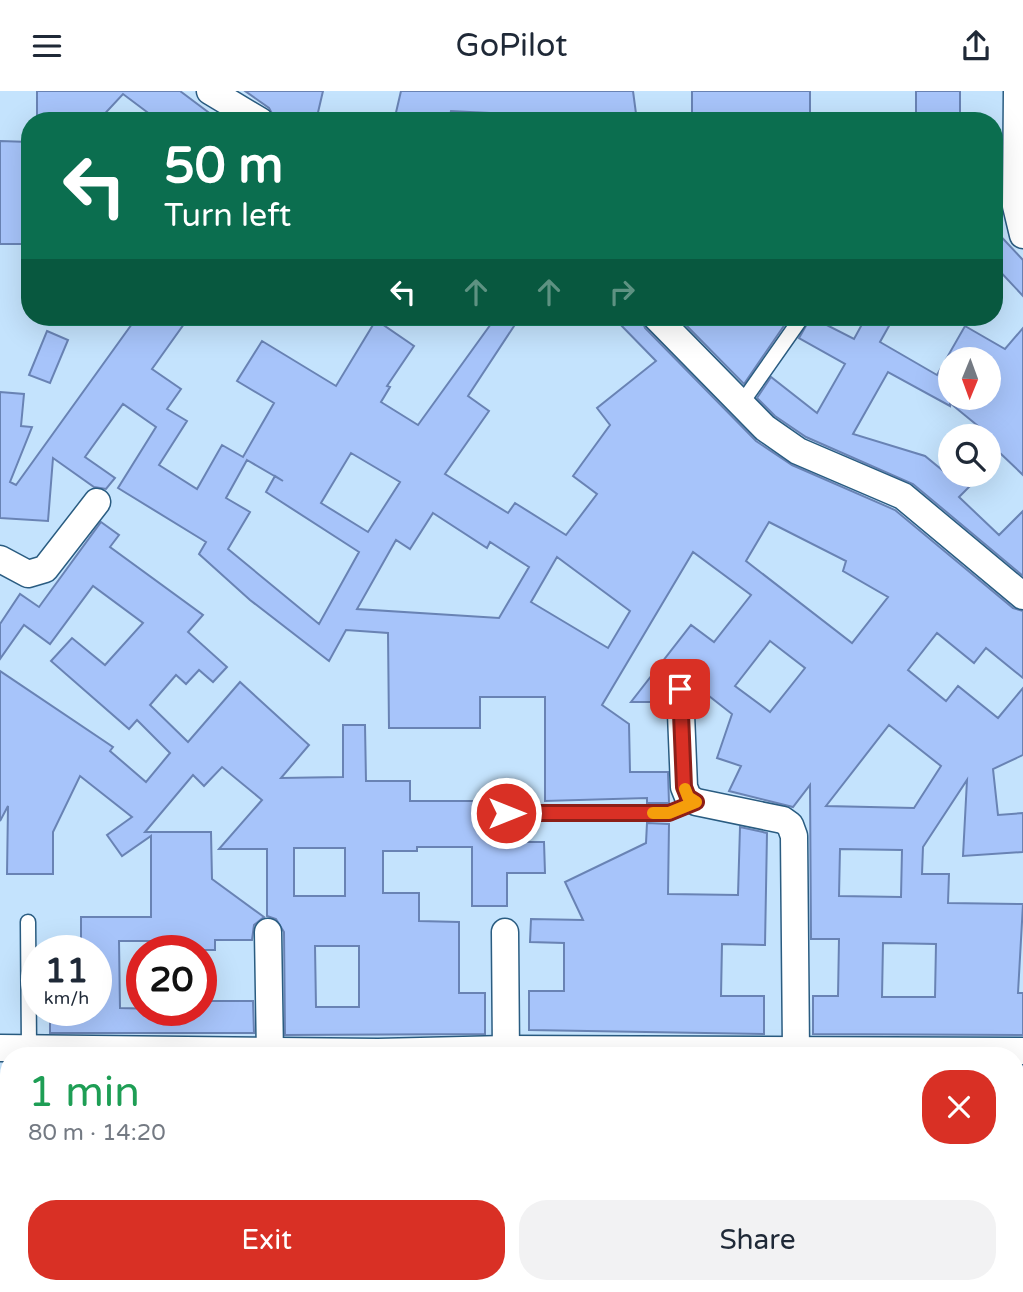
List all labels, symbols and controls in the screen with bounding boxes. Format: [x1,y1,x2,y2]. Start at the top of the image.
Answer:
icon: menu [28,27,66,65]
text: GoPilot [456,27,567,65]
icon: share [957,27,995,65]
text: 50 m [164,137,283,196]
icon: left [49,140,140,231]
text: Turn left [164,197,291,235]
icon: left [384,273,422,311]
icon: ahead [457,273,495,311]
icon: ahead [530,273,568,311]
icon: right [603,273,641,311]
north arrow [938,347,1001,409]
map controls [938,347,1001,487]
button: search [938,424,1001,487]
pin [650,659,710,719]
icon: arrive [661,670,699,708]
position arrow [469,776,543,850]
speed limit sign: 20 [126,935,217,1026]
text: 11 [45,950,88,992]
text: km/h [44,987,89,1009]
text: 1 min [28,1067,140,1118]
button: close [922,1070,996,1144]
text: 80 m · 14:20 [28,1119,166,1147]
button: Exit [28,1200,505,1280]
button: Share [519,1200,996,1280]

